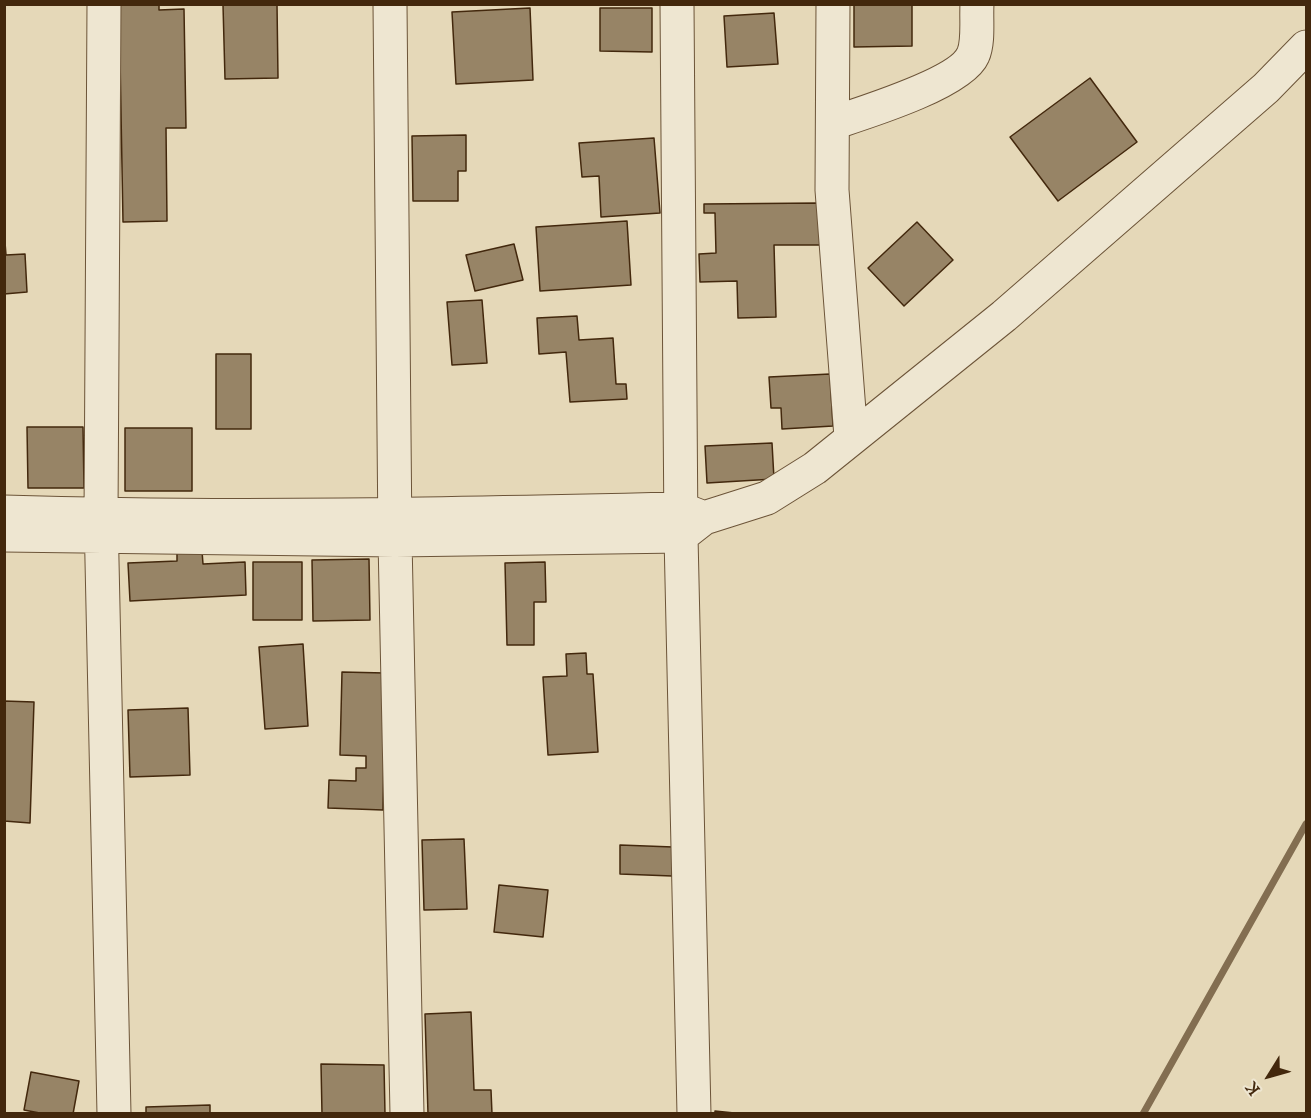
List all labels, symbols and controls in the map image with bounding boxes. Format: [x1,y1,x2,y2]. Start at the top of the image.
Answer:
north arrow [1239,1046,1299,1106]
text: K [1242,1076,1267,1099]

